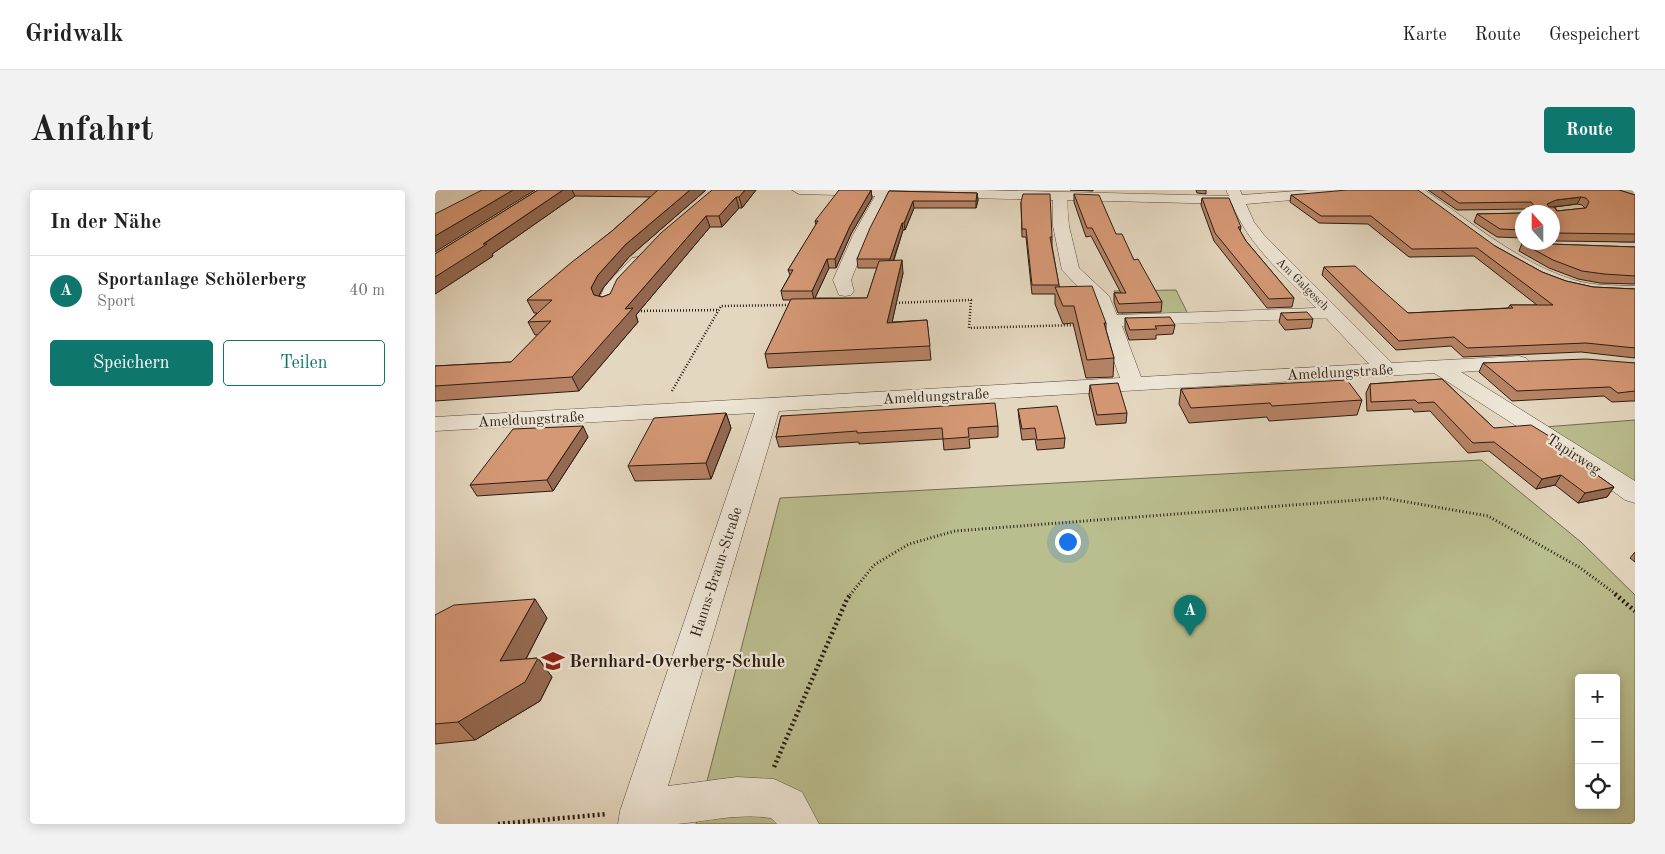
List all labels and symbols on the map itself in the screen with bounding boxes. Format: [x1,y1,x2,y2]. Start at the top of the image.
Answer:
north arrow [1515,205,1560,250]
street label: Am Galgesch [1274,256,1331,314]
street label: Ameldungstraße [1287,363,1394,384]
street label: Ameldungstraße [883,387,990,408]
street label: Ameldungstraße [478,410,585,431]
street label: Tapirweg [1543,432,1603,478]
street label: Hanns-Braun-Straße [689,505,746,639]
your location [1055,529,1081,555]
pin: A [1174,595,1206,636]
school or university icon: Bernhard-Overberg-Schule [540,648,566,674]
place label: Bernhard-Overberg-Schule [569,653,785,671]

